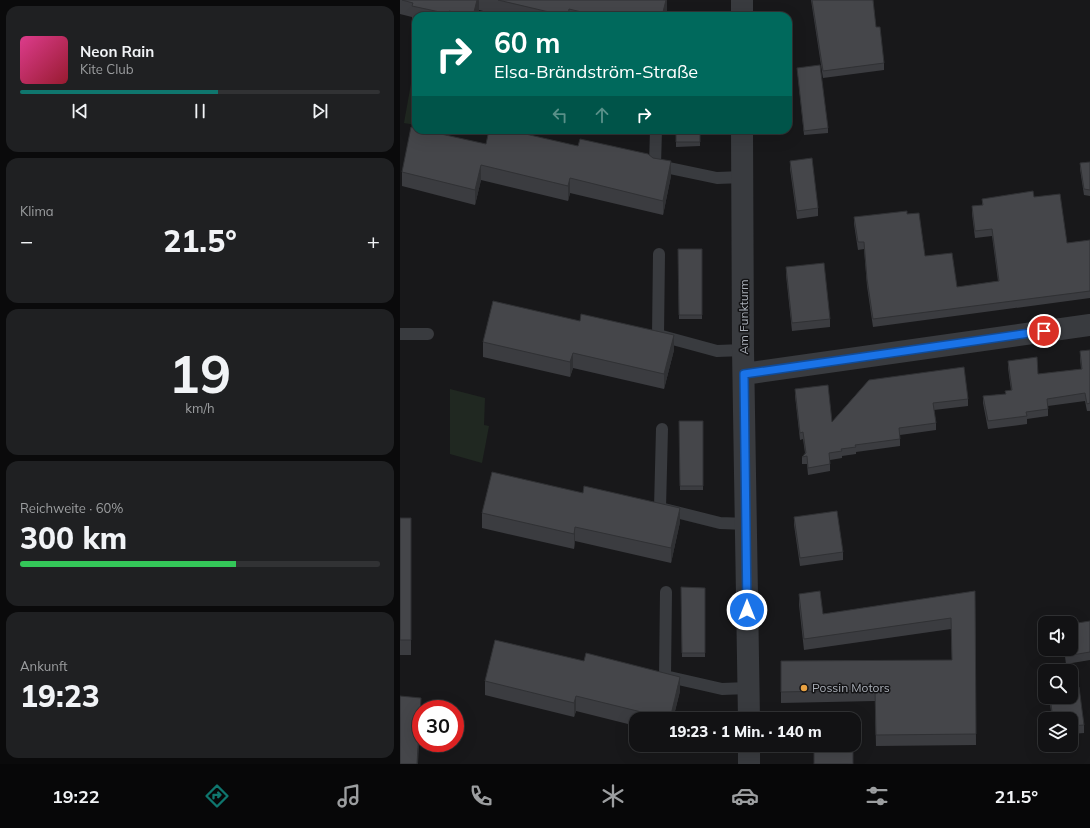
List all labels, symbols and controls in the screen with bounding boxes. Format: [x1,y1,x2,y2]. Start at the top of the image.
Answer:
text: 60 m [494,25,560,60]
icon: right [428,28,480,80]
text: Neon Rain [80,42,154,61]
text: Elsa-Brändström-Straße [494,60,698,83]
text: Kite Club [80,61,134,77]
icon: previous [69,100,91,122]
icon: pause [189,100,211,122]
icon: next [309,100,331,122]
icon: left [549,104,571,126]
icon: ahead [591,104,613,126]
icon: right [633,104,655,126]
text: Klima [20,203,54,219]
text: 21.5° [163,222,237,260]
text: − [20,227,33,255]
text: + [367,227,380,255]
street label: Am Funkturm [736,279,751,355]
pin [1027,314,1061,348]
icon: arrive [1033,320,1055,342]
text: 19 [169,341,231,406]
text: km/h [185,400,215,416]
text: Reichweite · 60% [20,500,124,516]
text: 300 km [20,519,127,557]
position arrow [726,589,768,631]
map controls [1038,616,1078,752]
button: sound [1038,616,1078,656]
text: Ankunft [20,658,68,674]
button: search [1038,664,1078,704]
text: 19:23 [20,677,100,715]
place label: Possin Motors [812,680,890,695]
marker: Possin Motors [799,683,809,693]
speed limit sign: 30 [412,700,464,752]
button: layers [1038,712,1078,752]
text: 19:23 · 1 Min. · 140 m [668,722,822,741]
icon: directions [203,782,231,810]
icon: music [335,782,363,810]
icon: phone [467,782,495,810]
icon: climate [599,782,627,810]
icon: car [731,782,759,810]
icon: filters [863,782,891,810]
text: 19:22 [52,785,100,808]
text: 21.5° [994,785,1038,808]

